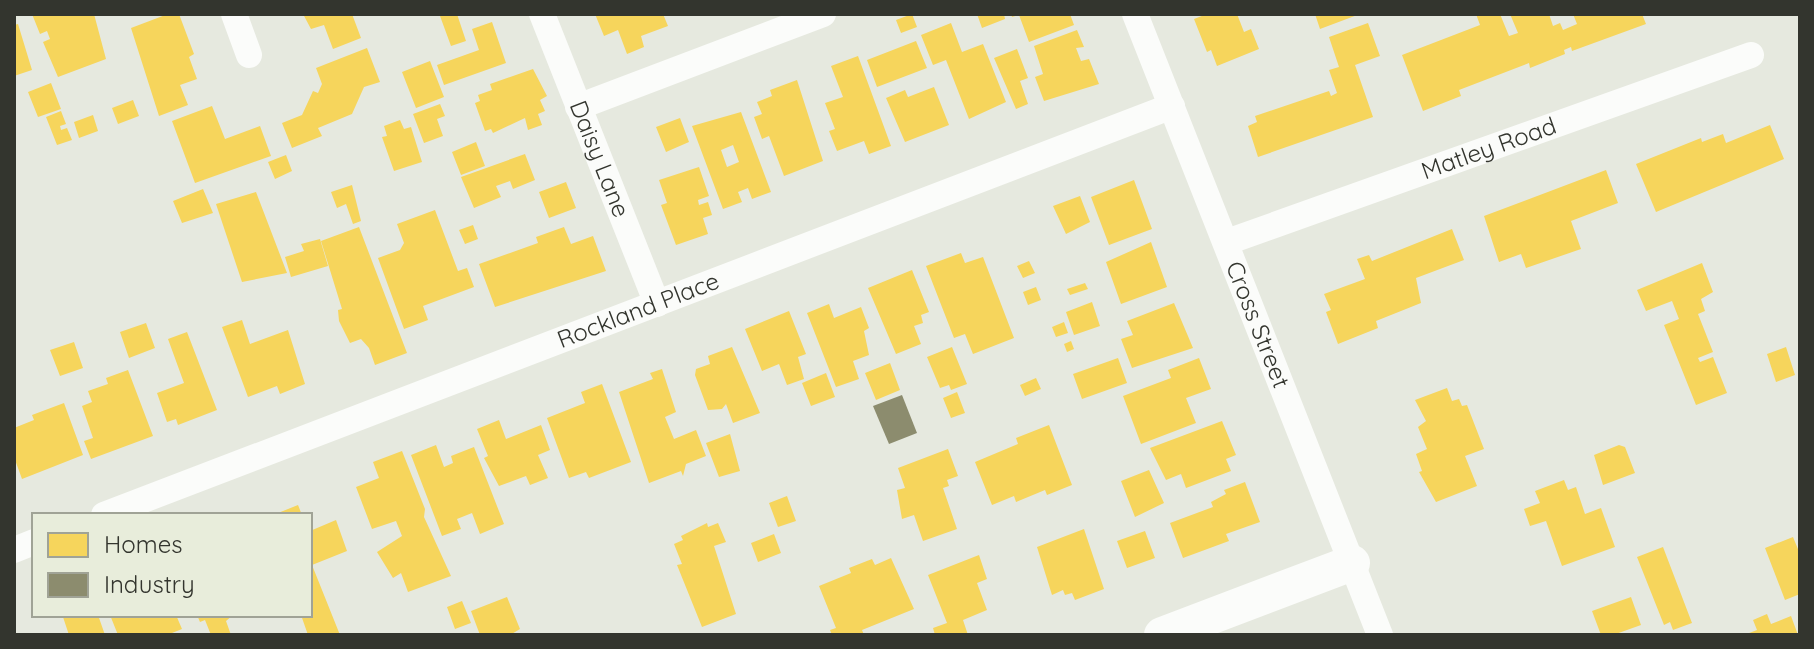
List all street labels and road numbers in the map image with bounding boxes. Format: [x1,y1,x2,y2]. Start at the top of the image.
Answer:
street label: Daisy Lane [564,96,637,221]
street label: Matley Road [1417,110,1560,185]
street label: Cross Street [1220,257,1297,392]
street label: Rockland Place [553,265,723,354]

